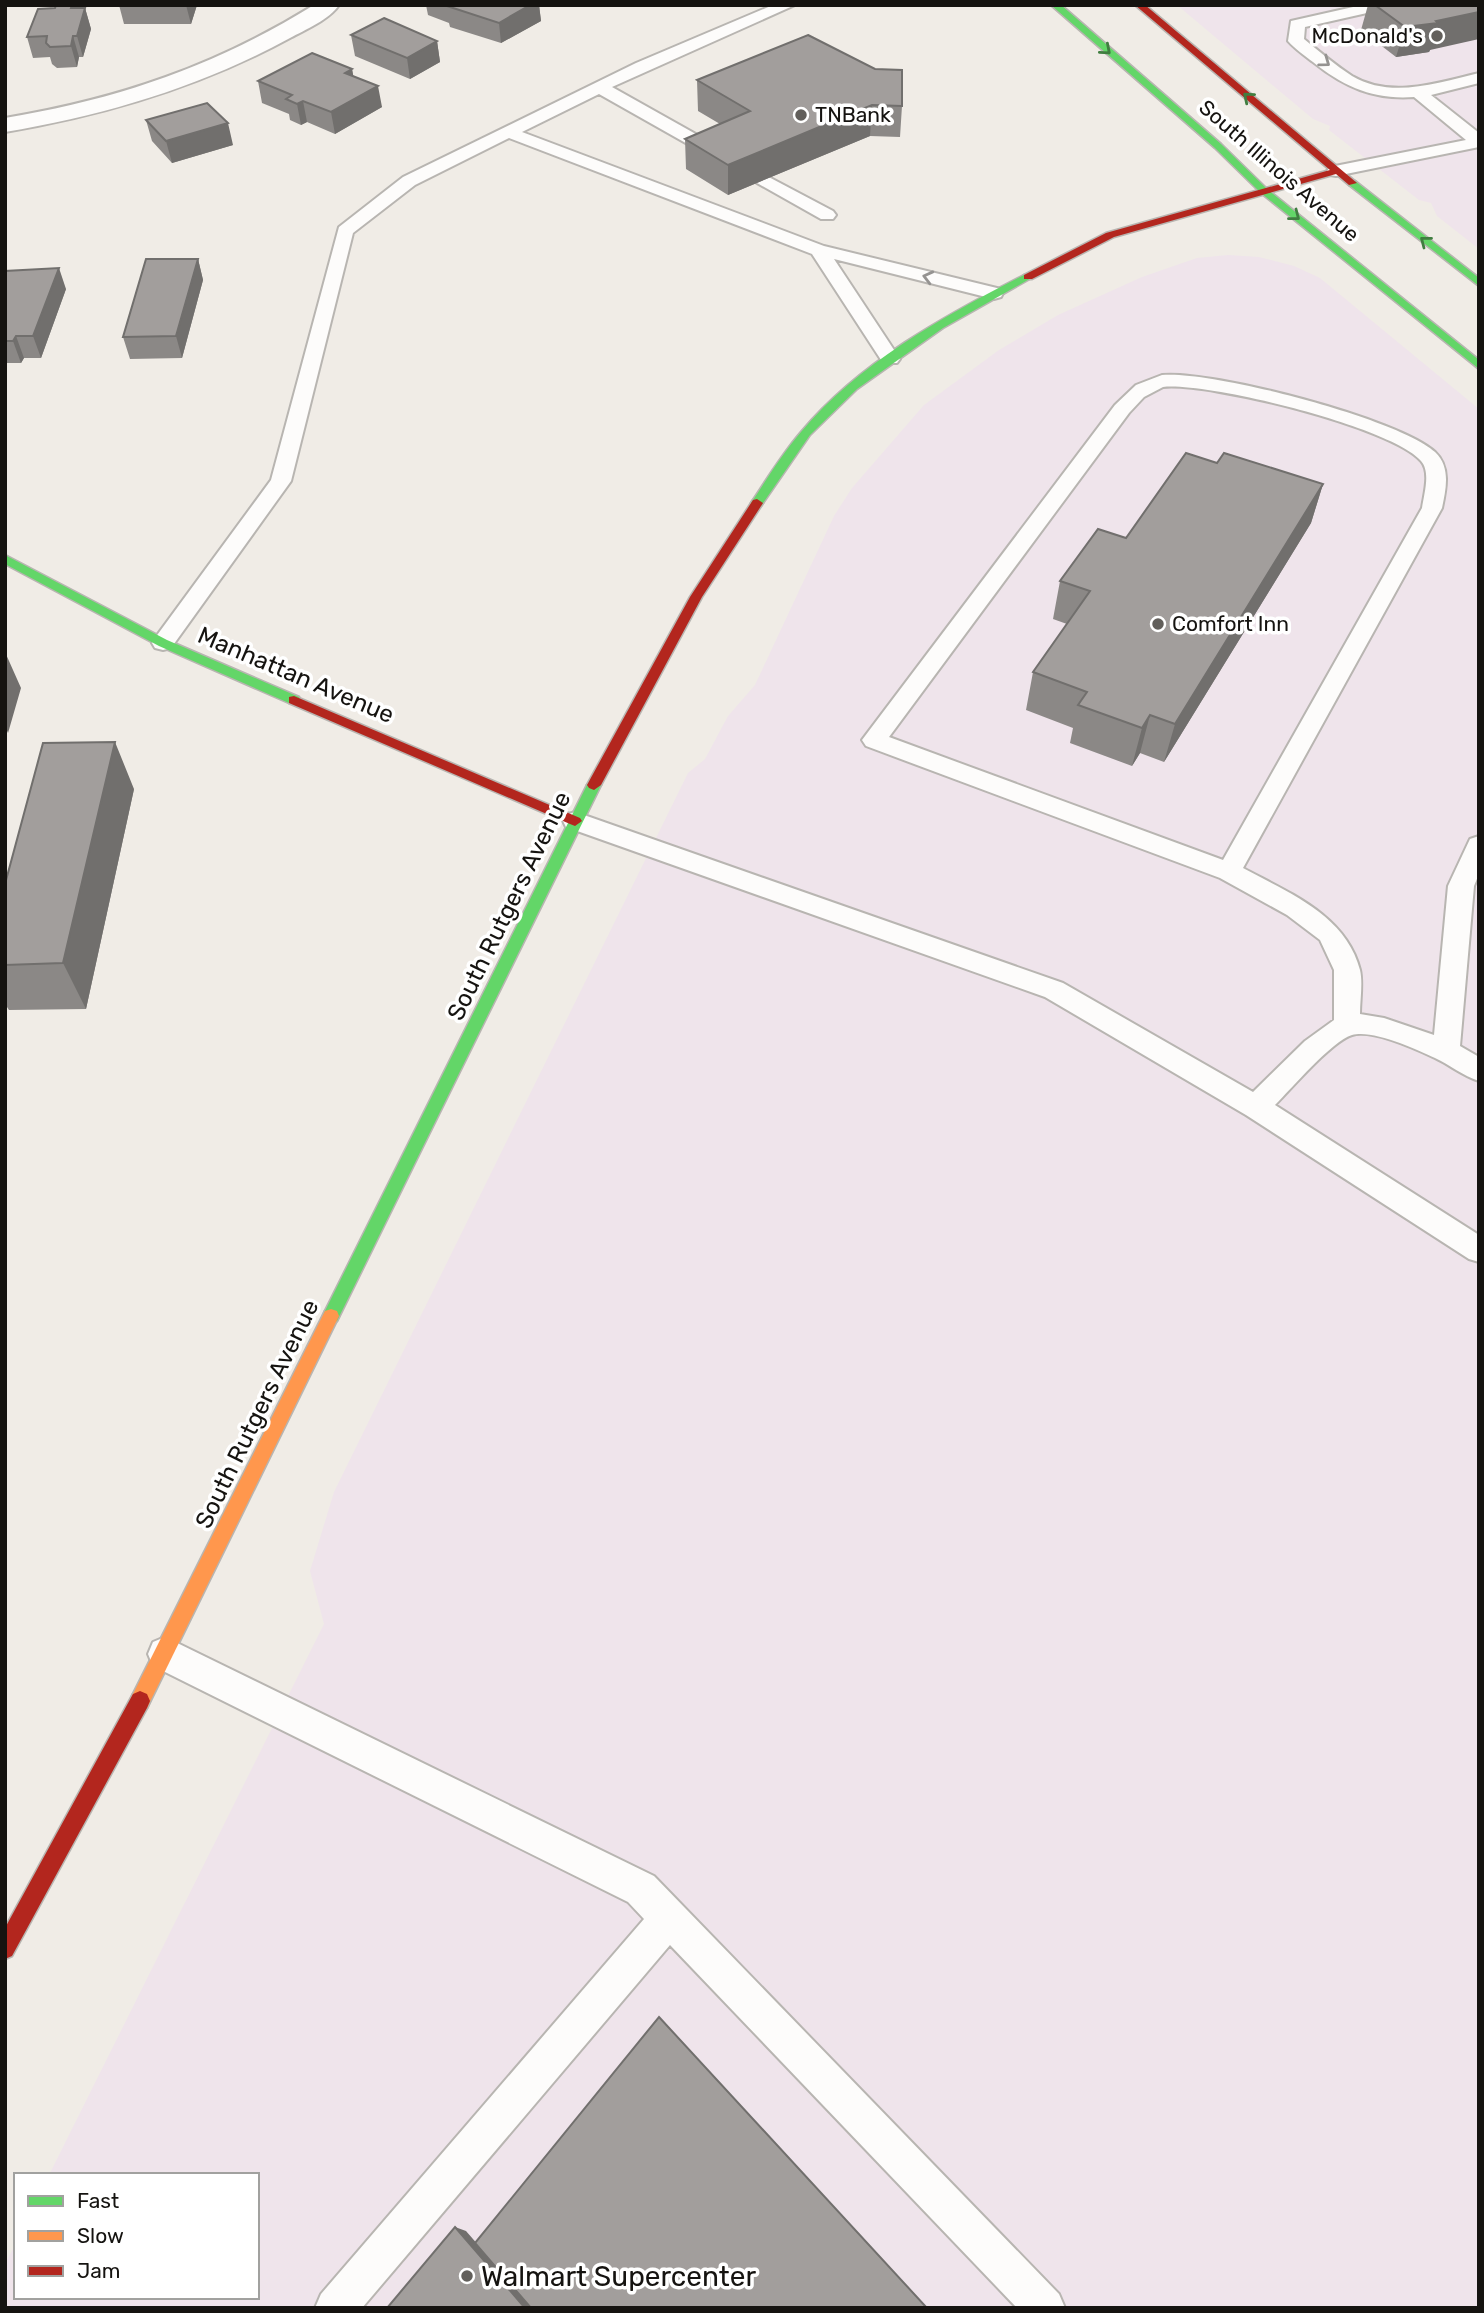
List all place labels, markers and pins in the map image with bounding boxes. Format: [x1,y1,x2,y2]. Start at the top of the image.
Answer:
place label: McDonald's [1311,23,1423,48]
marker: McDonald's [1429,28,1445,44]
place label: TNBank [815,102,891,127]
marker: TNBank [793,107,809,123]
place label: Comfort Inn [1172,611,1289,636]
marker: Comfort Inn [1150,616,1166,632]
place label: Walmart Supercenter [481,2260,756,2293]
marker: Walmart Supercenter [459,2268,475,2284]

